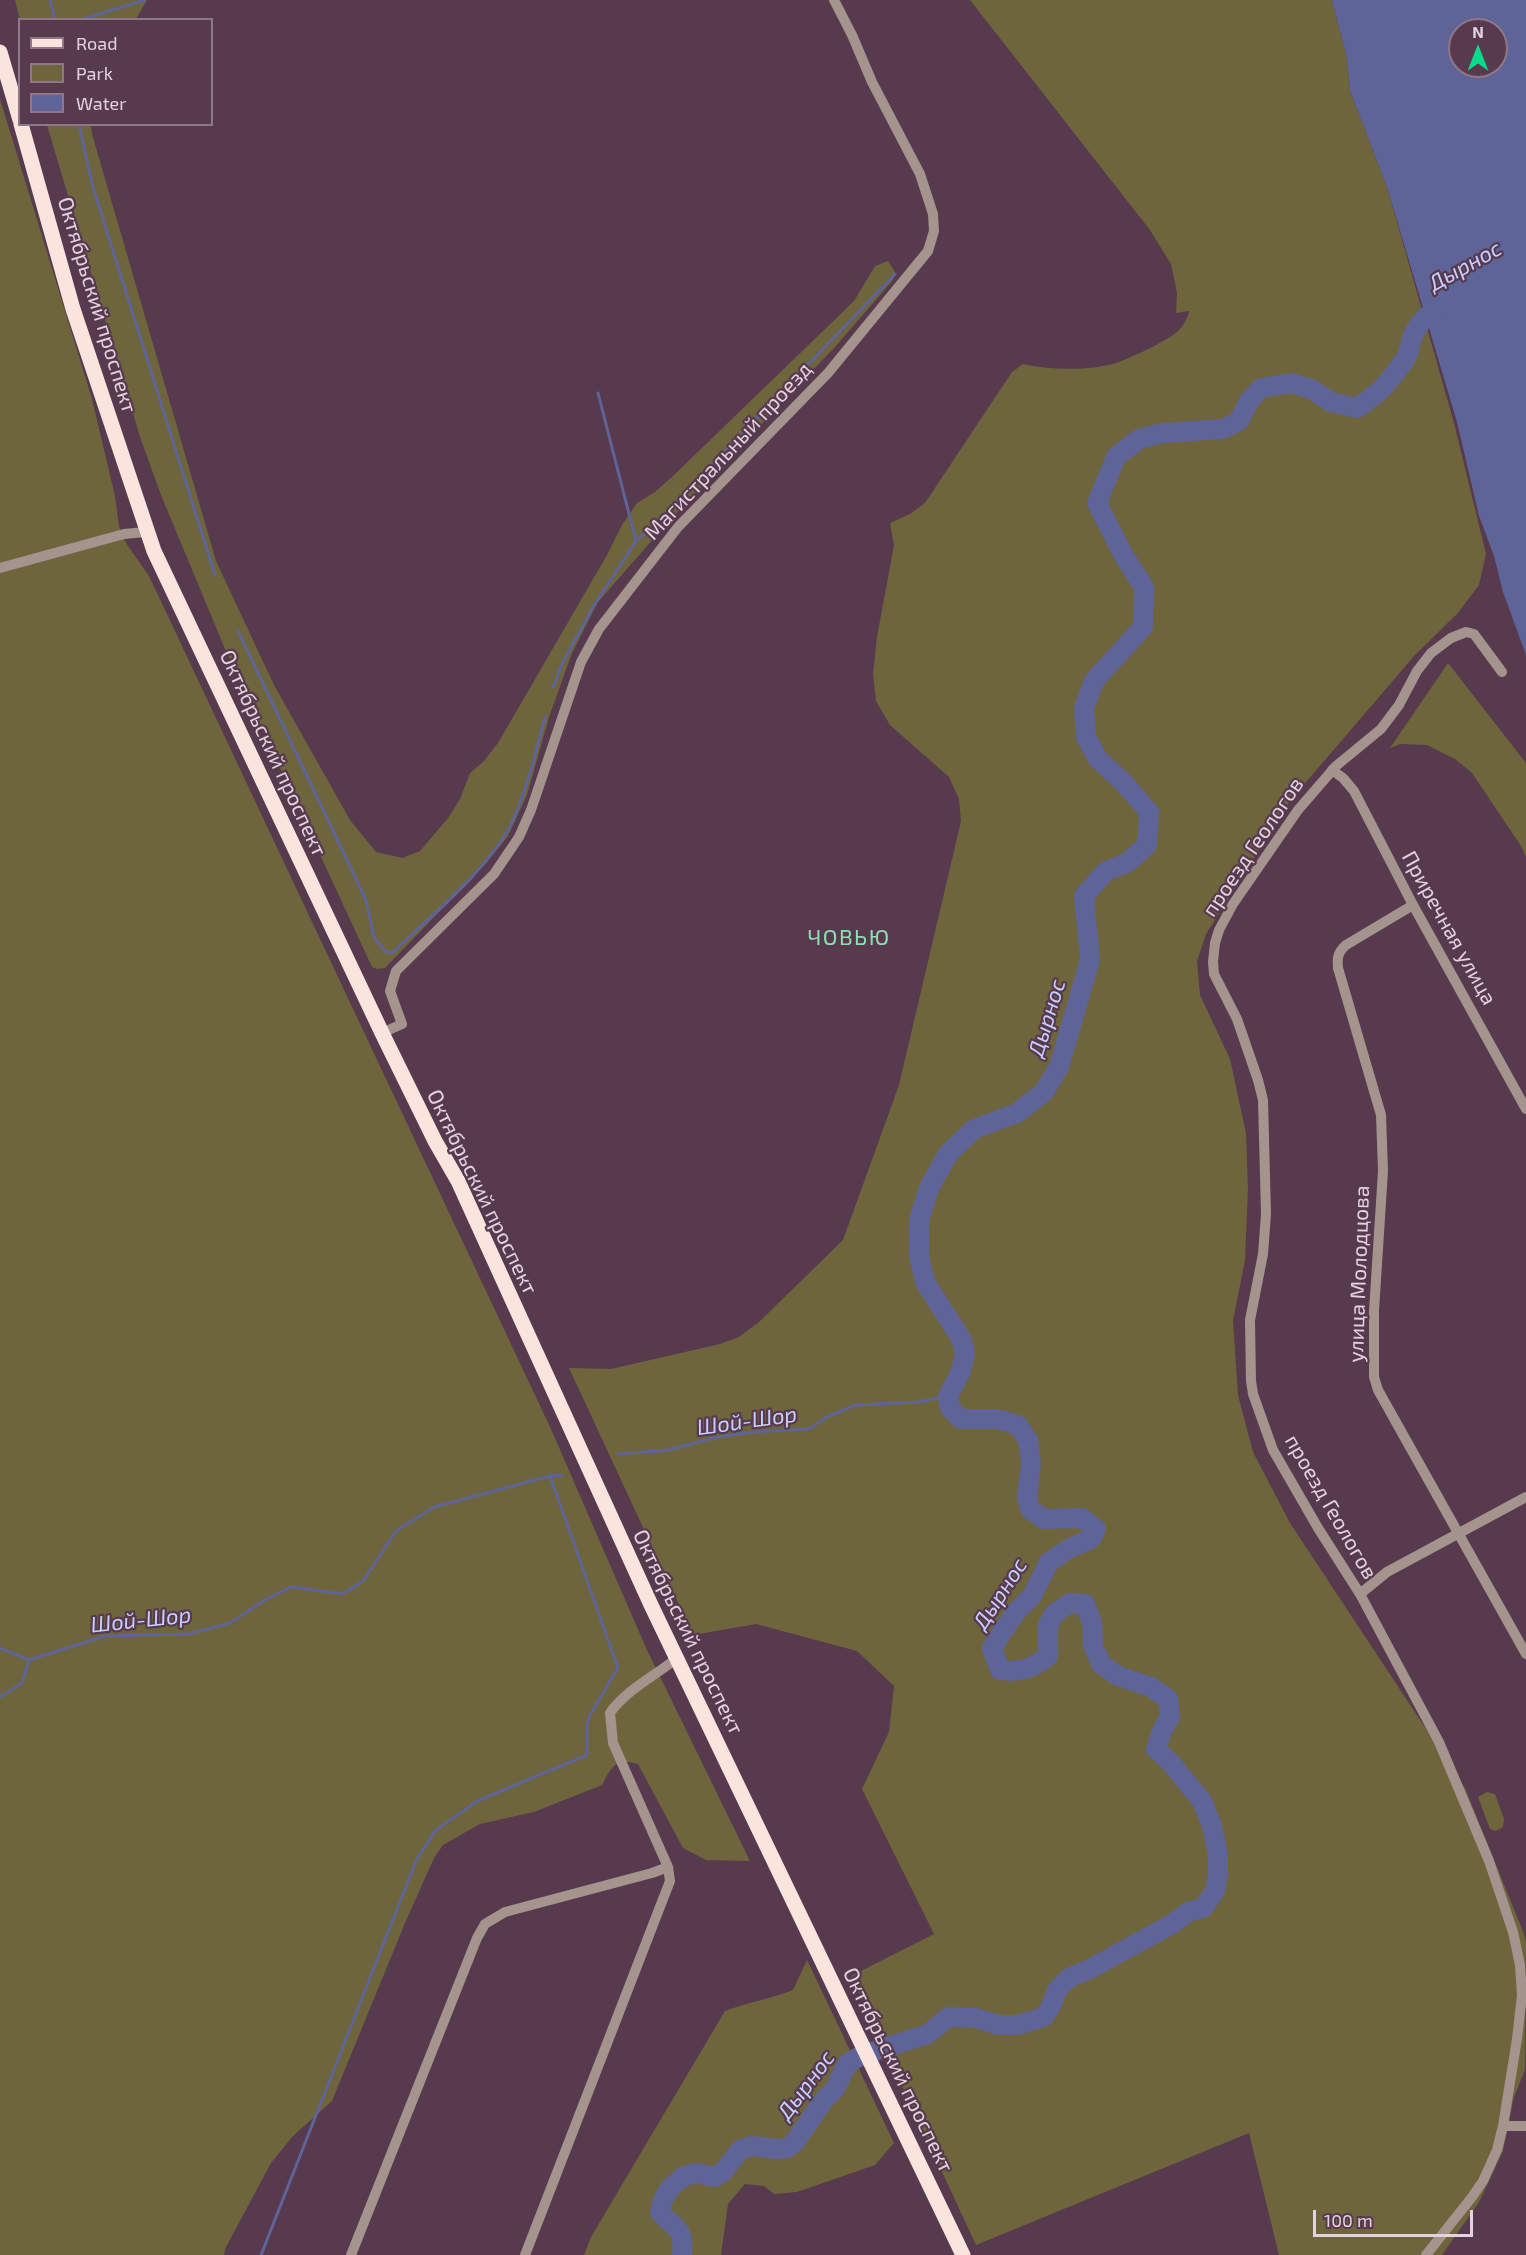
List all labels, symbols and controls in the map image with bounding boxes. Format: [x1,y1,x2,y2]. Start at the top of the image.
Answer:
legend [18,18,213,126]
north arrow [1448,18,1508,78]
text: N [1472,22,1484,41]
text: Road [76,32,117,54]
text: Park [76,62,113,84]
text: Water [76,92,126,114]
street label: Октябрьский проспект [52,194,142,416]
water label: Дырнос [1424,235,1506,297]
street label: Магистральный проезд [639,357,817,545]
street label: Октябрьский проспект [214,646,332,860]
street label: проезд Геологов [1197,773,1309,921]
street label: Приречная улица [1396,847,1502,1009]
district label: ЧОВЬЮ [807,925,891,951]
water label: Дырнос [1023,976,1071,1060]
street label: Октябрьский проспект [421,1086,543,1298]
street label: улица Молодцова [1343,1185,1375,1363]
water label: Шой-Шор [695,1401,799,1441]
street label: проезд Геологов [1279,1430,1383,1584]
street label: Октябрьский проспект [627,1526,749,1738]
water label: Дырнос [967,1553,1033,1635]
water label: Шой-Шор [89,1602,193,1638]
street label: Октябрьский проспект [837,1964,959,2176]
water label: Дырнос [772,2045,840,2125]
scale bar [1316,2198,1476,2236]
text: 100 m [1324,2209,1373,2231]

